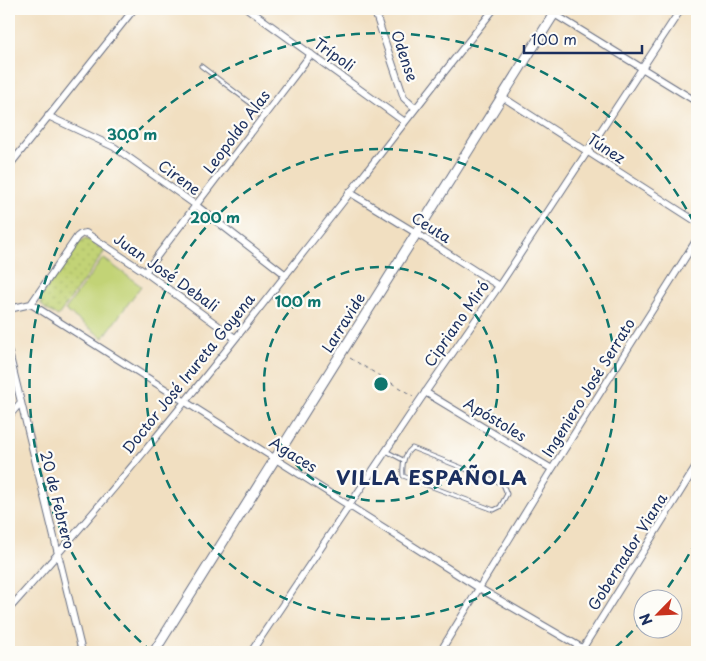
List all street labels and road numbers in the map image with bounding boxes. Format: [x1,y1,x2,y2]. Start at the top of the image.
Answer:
street label: Odense [386,27,425,84]
street label: Trípoli [310,31,360,76]
street label: Leopoldo Alas [197,84,275,178]
street label: Túnez [583,127,630,169]
street label: Cirene [154,153,206,200]
street label: Ceuta [407,206,457,248]
street label: Juan José Debali [110,227,224,317]
street label: Cipriano Miró [417,275,494,371]
street label: Doctor José Irureta Goyena [116,288,260,458]
street label: Larravide [315,288,370,357]
street label: Ingeniero José Serrato [536,313,640,461]
street label: Apóstoles [460,391,532,447]
street label: Agaces [265,430,322,477]
street label: 20 de Febrero [35,448,82,551]
street label: Gobernador Viana [581,488,672,614]

